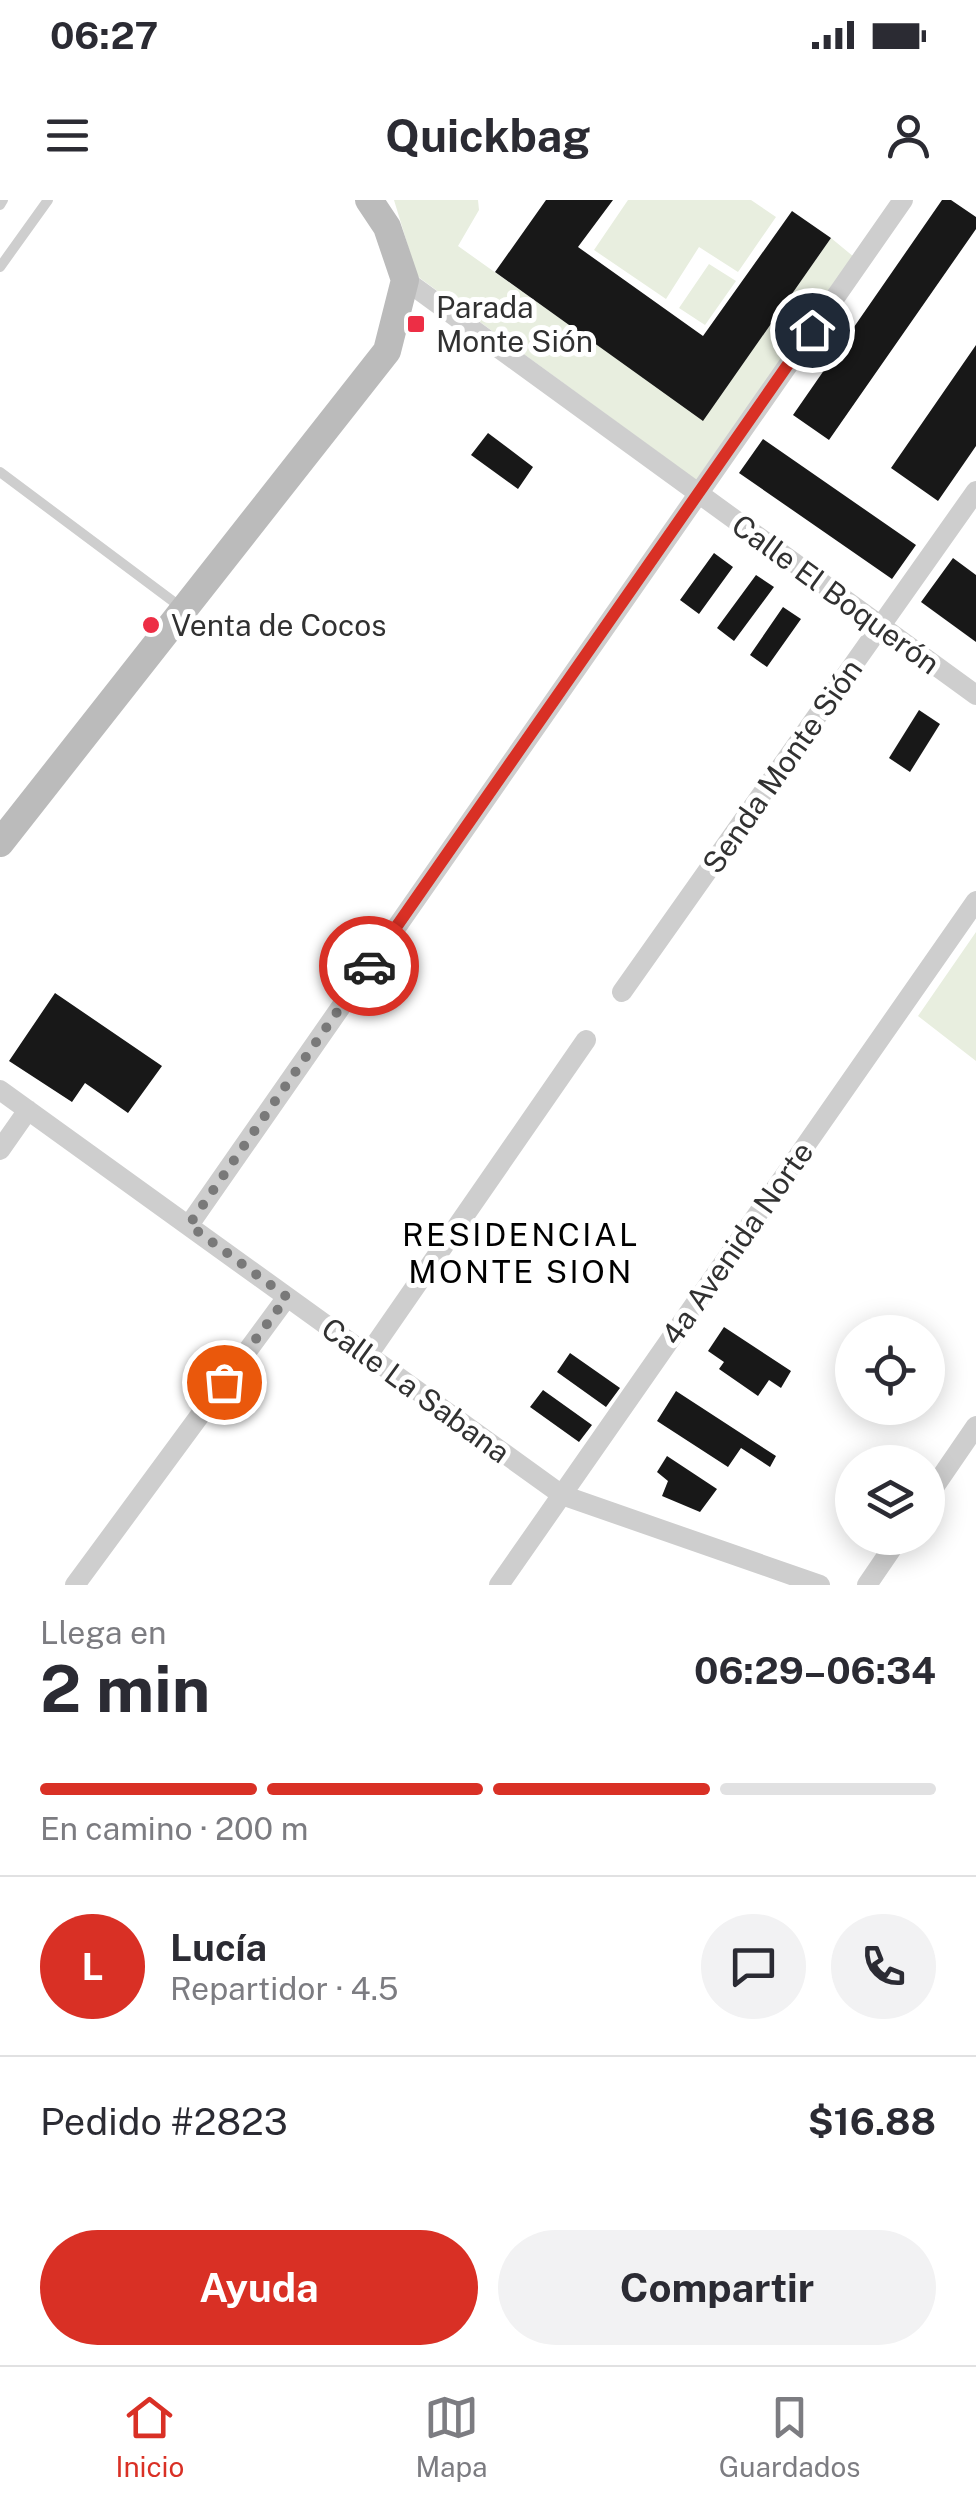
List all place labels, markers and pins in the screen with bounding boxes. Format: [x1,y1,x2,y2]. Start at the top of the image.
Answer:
pin [770,288,855,373]
place label: Parada Monte Sión [436,289,593,359]
marker: Parada Monte Sión [405,313,427,335]
place label: Venta de Cocos [171,607,386,643]
marker: Venta de Cocos [140,614,162,636]
pin [182,1340,267,1425]

